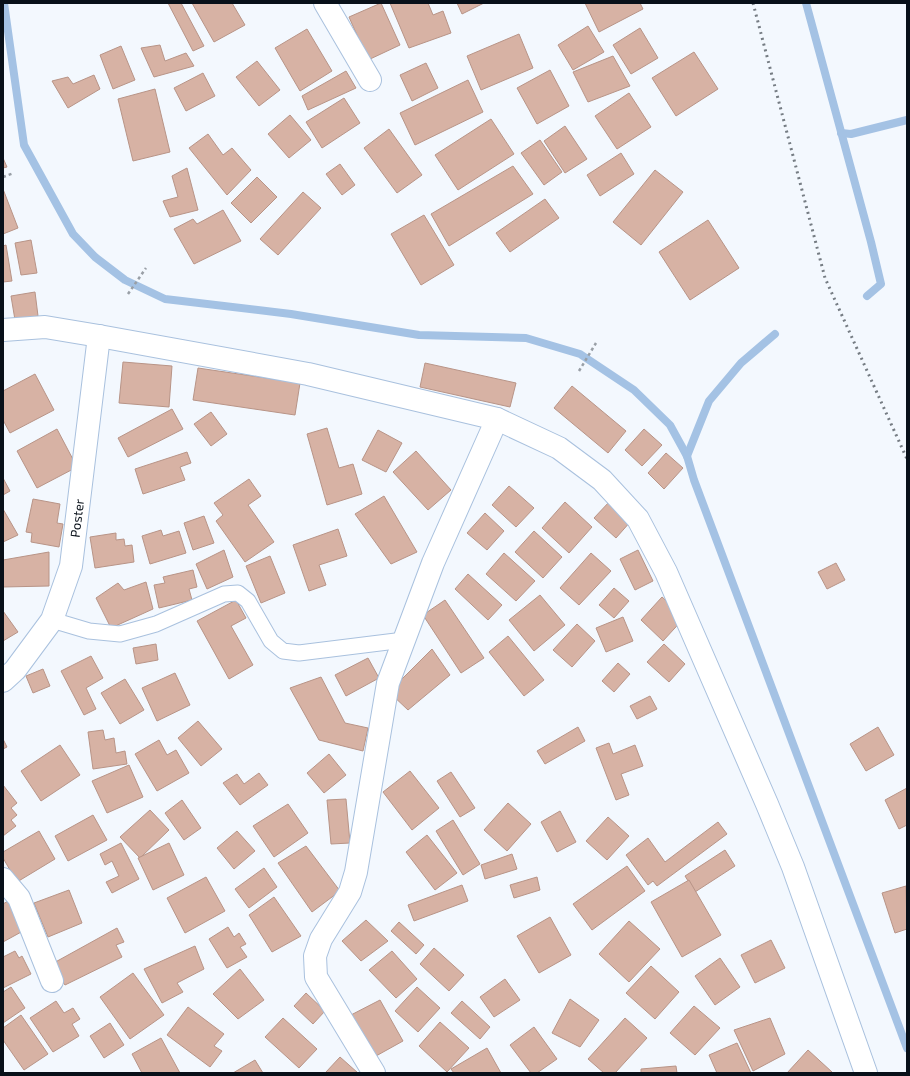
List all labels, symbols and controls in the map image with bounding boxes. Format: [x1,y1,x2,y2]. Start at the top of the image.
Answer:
street label: Poster [67,498,87,538]

